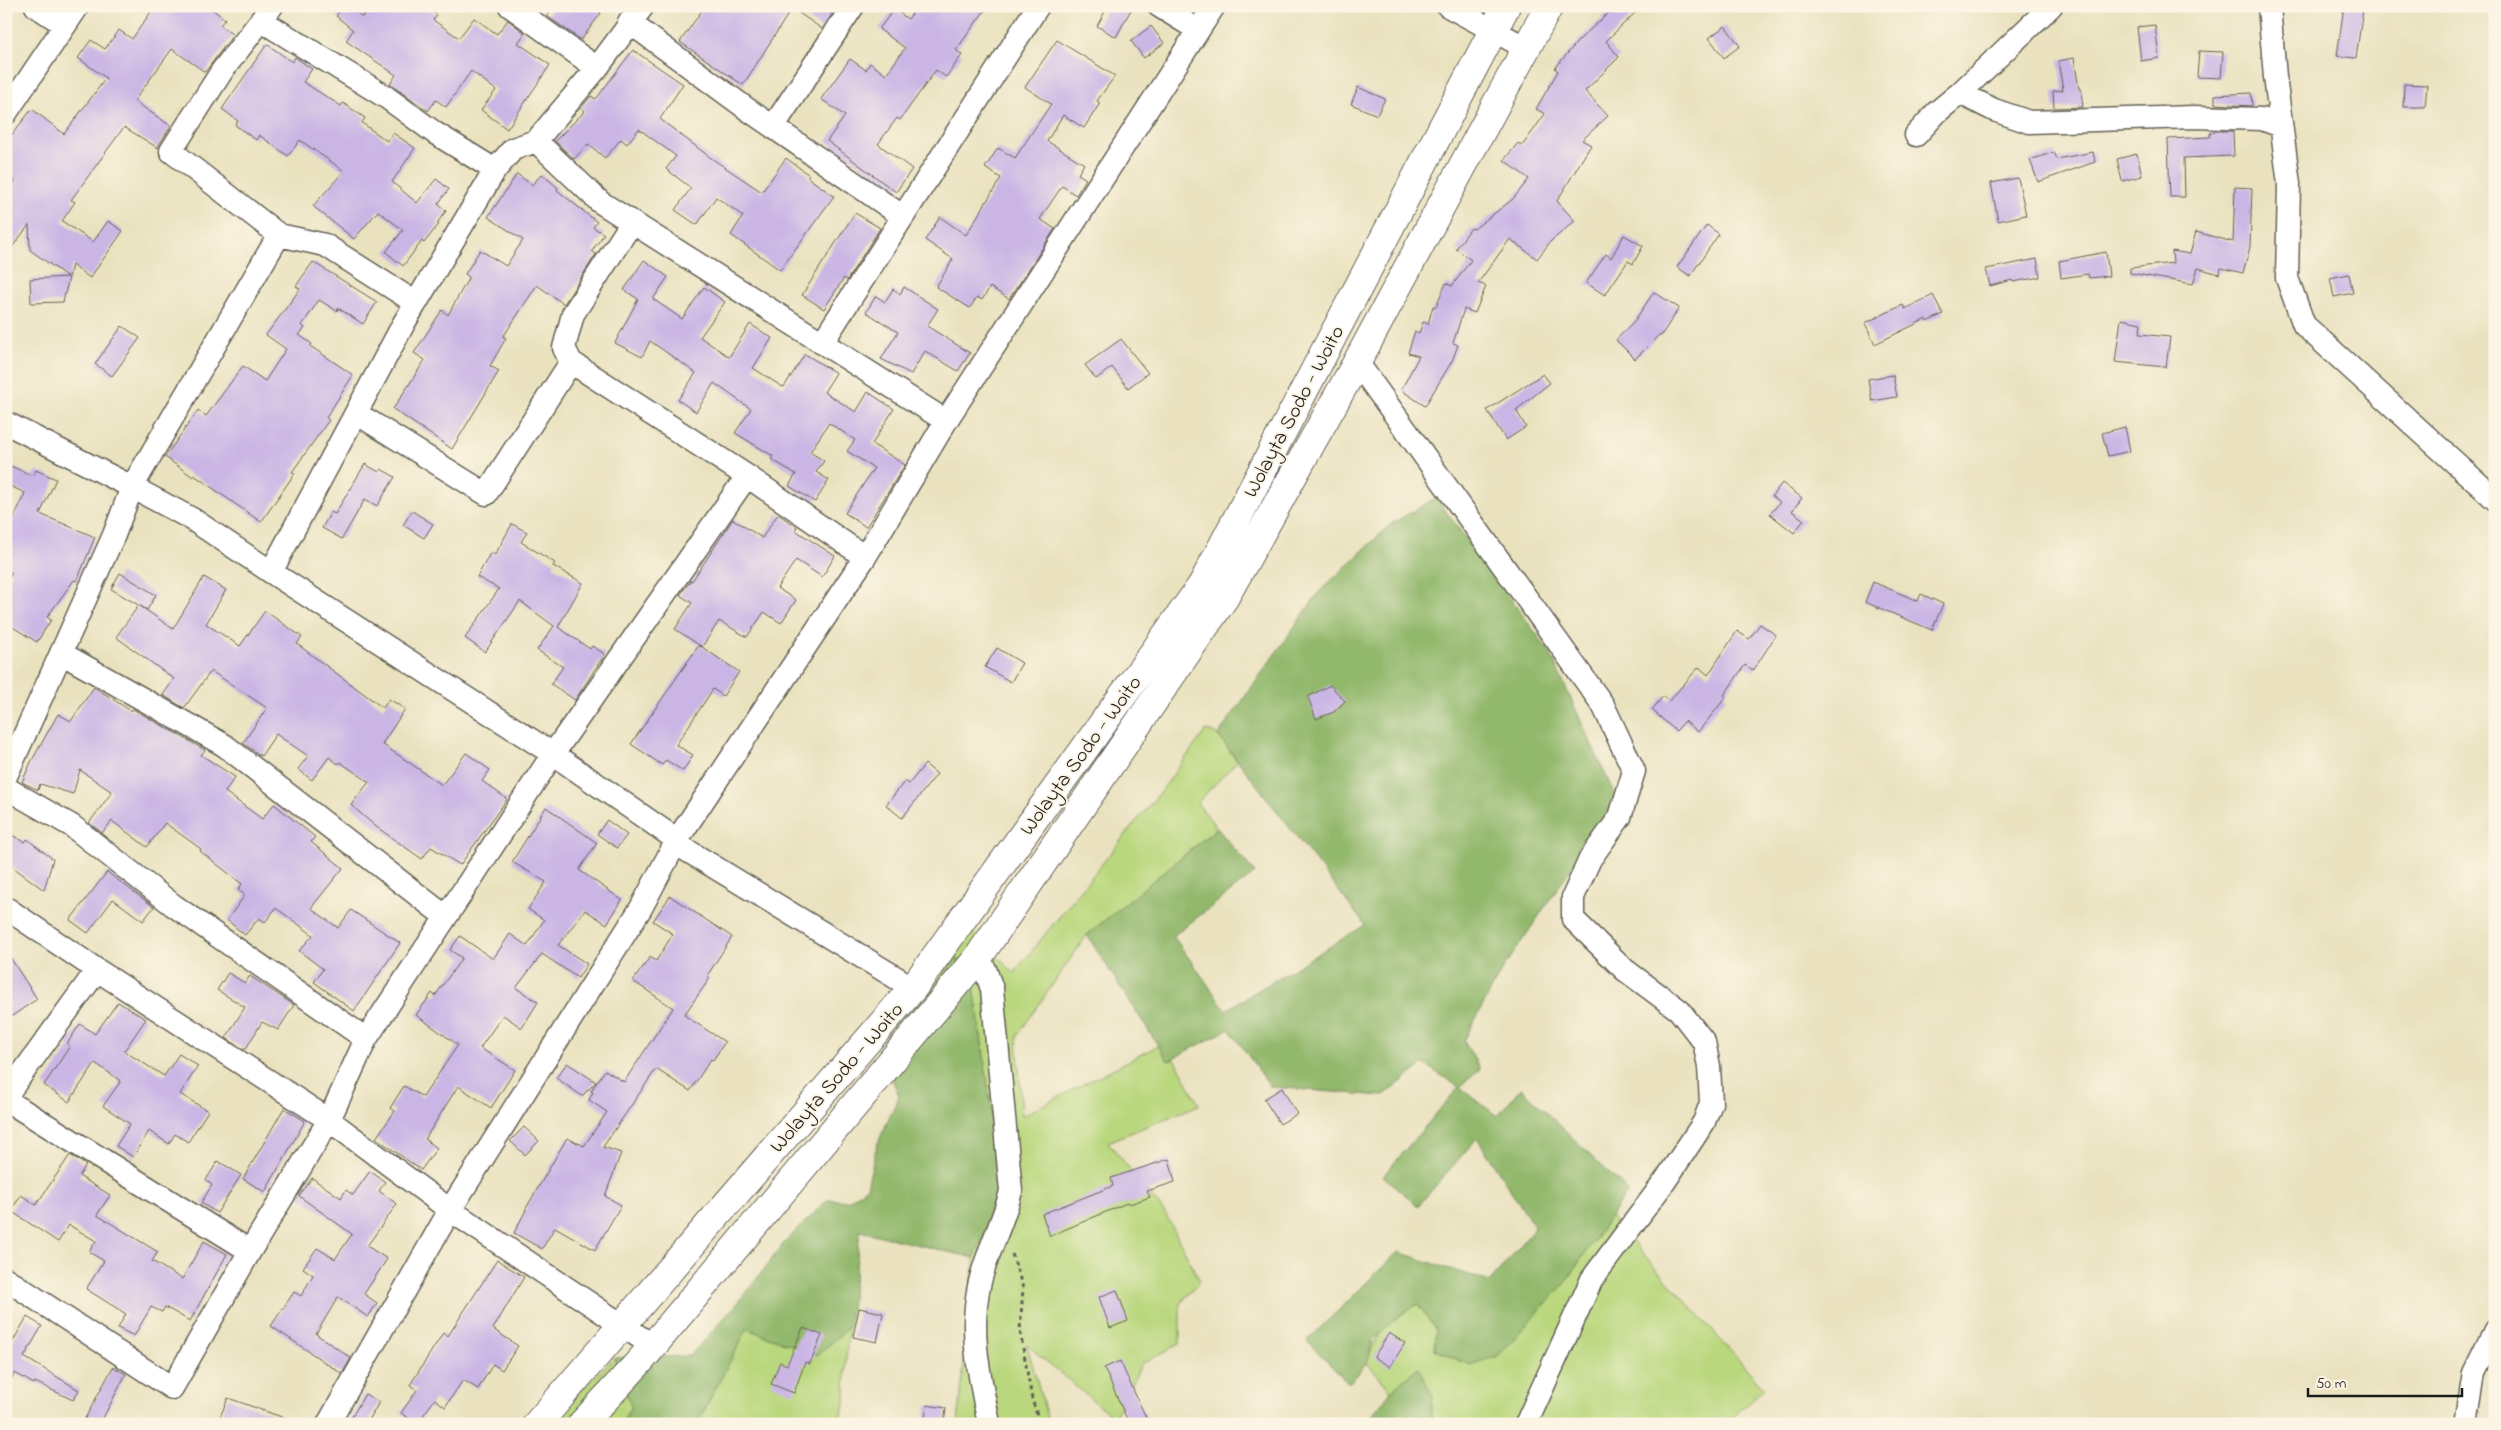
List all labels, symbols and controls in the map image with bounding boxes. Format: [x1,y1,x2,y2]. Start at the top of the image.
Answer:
street label: Wolayta Sodo - Woito [1237,320,1355,504]
street label: Wolayta Sodo - Woito [1013,670,1152,844]
street label: Wolayta Sodo - Woito [763,996,913,1162]
scale bar [2308,1365,2462,1397]
text: 50 m [2316,1373,2347,1395]

